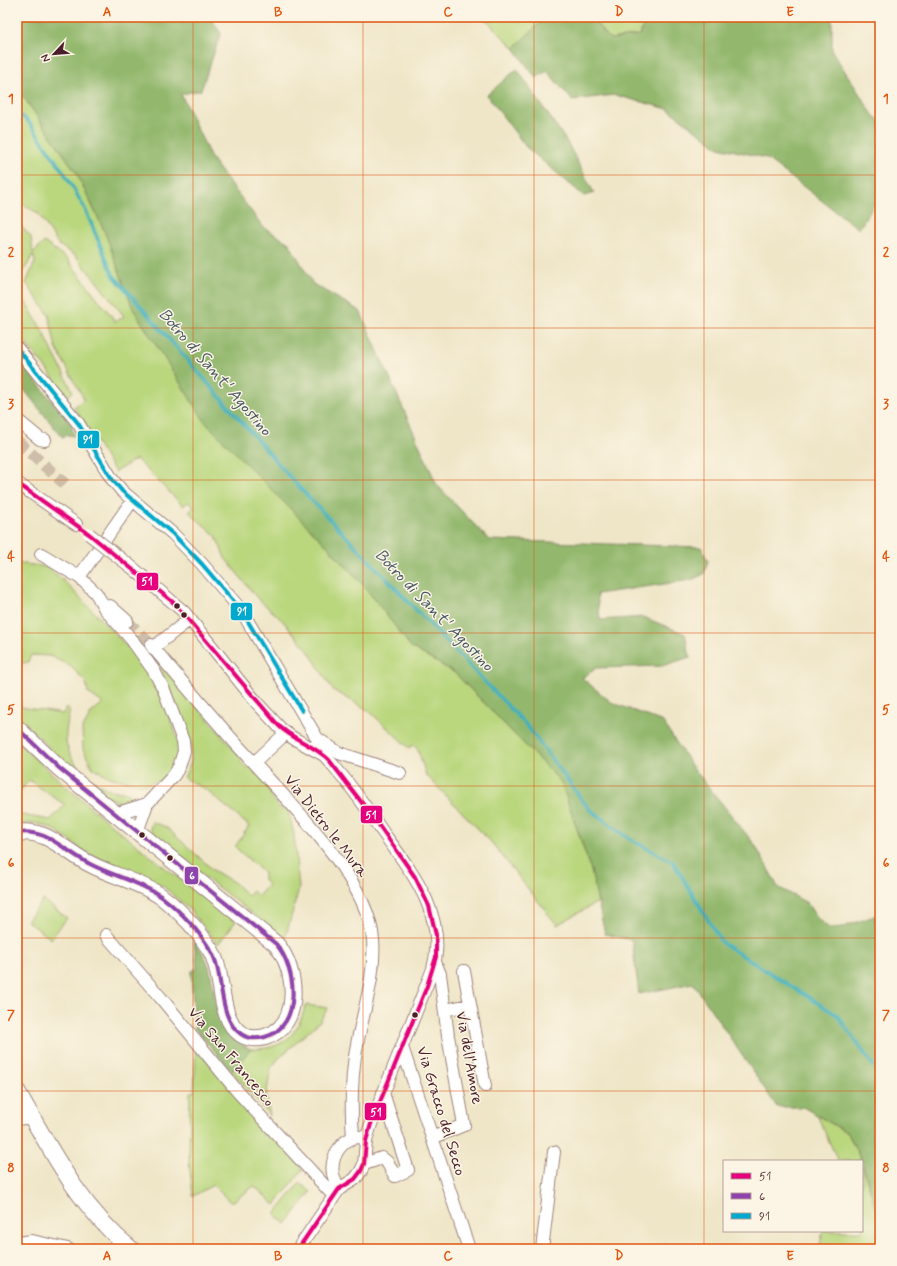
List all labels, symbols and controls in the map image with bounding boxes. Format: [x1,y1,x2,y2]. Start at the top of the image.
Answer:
text: A [103,4,111,21]
text: B [274,4,283,21]
text: C [443,4,453,21]
text: D [615,4,624,21]
text: E [786,4,794,21]
north arrow [34,34,74,74]
text: N [38,52,54,64]
text: 1 [8,91,14,108]
text: 1 [883,91,889,108]
text: 2 [8,244,15,261]
text: 2 [883,244,890,261]
water label: Botro di Sant' Agostino [153,304,277,442]
text: 3 [8,396,14,413]
text: 3 [883,396,889,413]
line badge: 91 [77,430,100,449]
text: 91 [83,433,93,447]
water label: Botro di Sant' Agostino [369,544,499,677]
text: 4 [7,549,15,566]
text: 4 [882,549,890,566]
line badge: 51 [136,572,159,591]
text: 51 [141,575,153,589]
unlabelled marker [172,601,182,611]
line badge: 91 [230,602,253,621]
text: 91 [237,605,247,619]
unlabelled marker [179,610,189,620]
text: 5 [7,702,15,719]
text: 5 [882,702,890,719]
street label: Via Dietro le Mura [279,770,373,882]
line badge: 51 [360,805,383,824]
text: 51 [365,809,377,823]
unlabelled marker [137,830,147,840]
unlabelled marker [165,853,175,863]
text: 6 [8,855,15,872]
text: 6 [883,855,890,872]
line badge: 6 [184,866,199,885]
text: 6 [189,869,195,883]
street label: Via San Francesco [183,1003,279,1111]
text: 7 [7,1007,15,1024]
text: 7 [882,1007,890,1024]
unlabelled marker [410,1010,420,1020]
street label: Via dell'Amore [450,1010,488,1107]
street label: Via Gracco del Secco [411,1044,471,1178]
line badge: 51 [364,1102,387,1121]
text: 51 [370,1106,382,1120]
text: 8 [7,1160,15,1177]
legend [723,1160,863,1232]
text: 8 [882,1160,890,1177]
text: 51 [759,1169,771,1185]
text: 6 [759,1189,765,1205]
text: 91 [759,1209,770,1225]
text: A [103,1248,111,1265]
text: B [274,1248,283,1265]
text: C [443,1248,453,1265]
text: D [615,1248,624,1265]
text: E [786,1248,794,1265]

